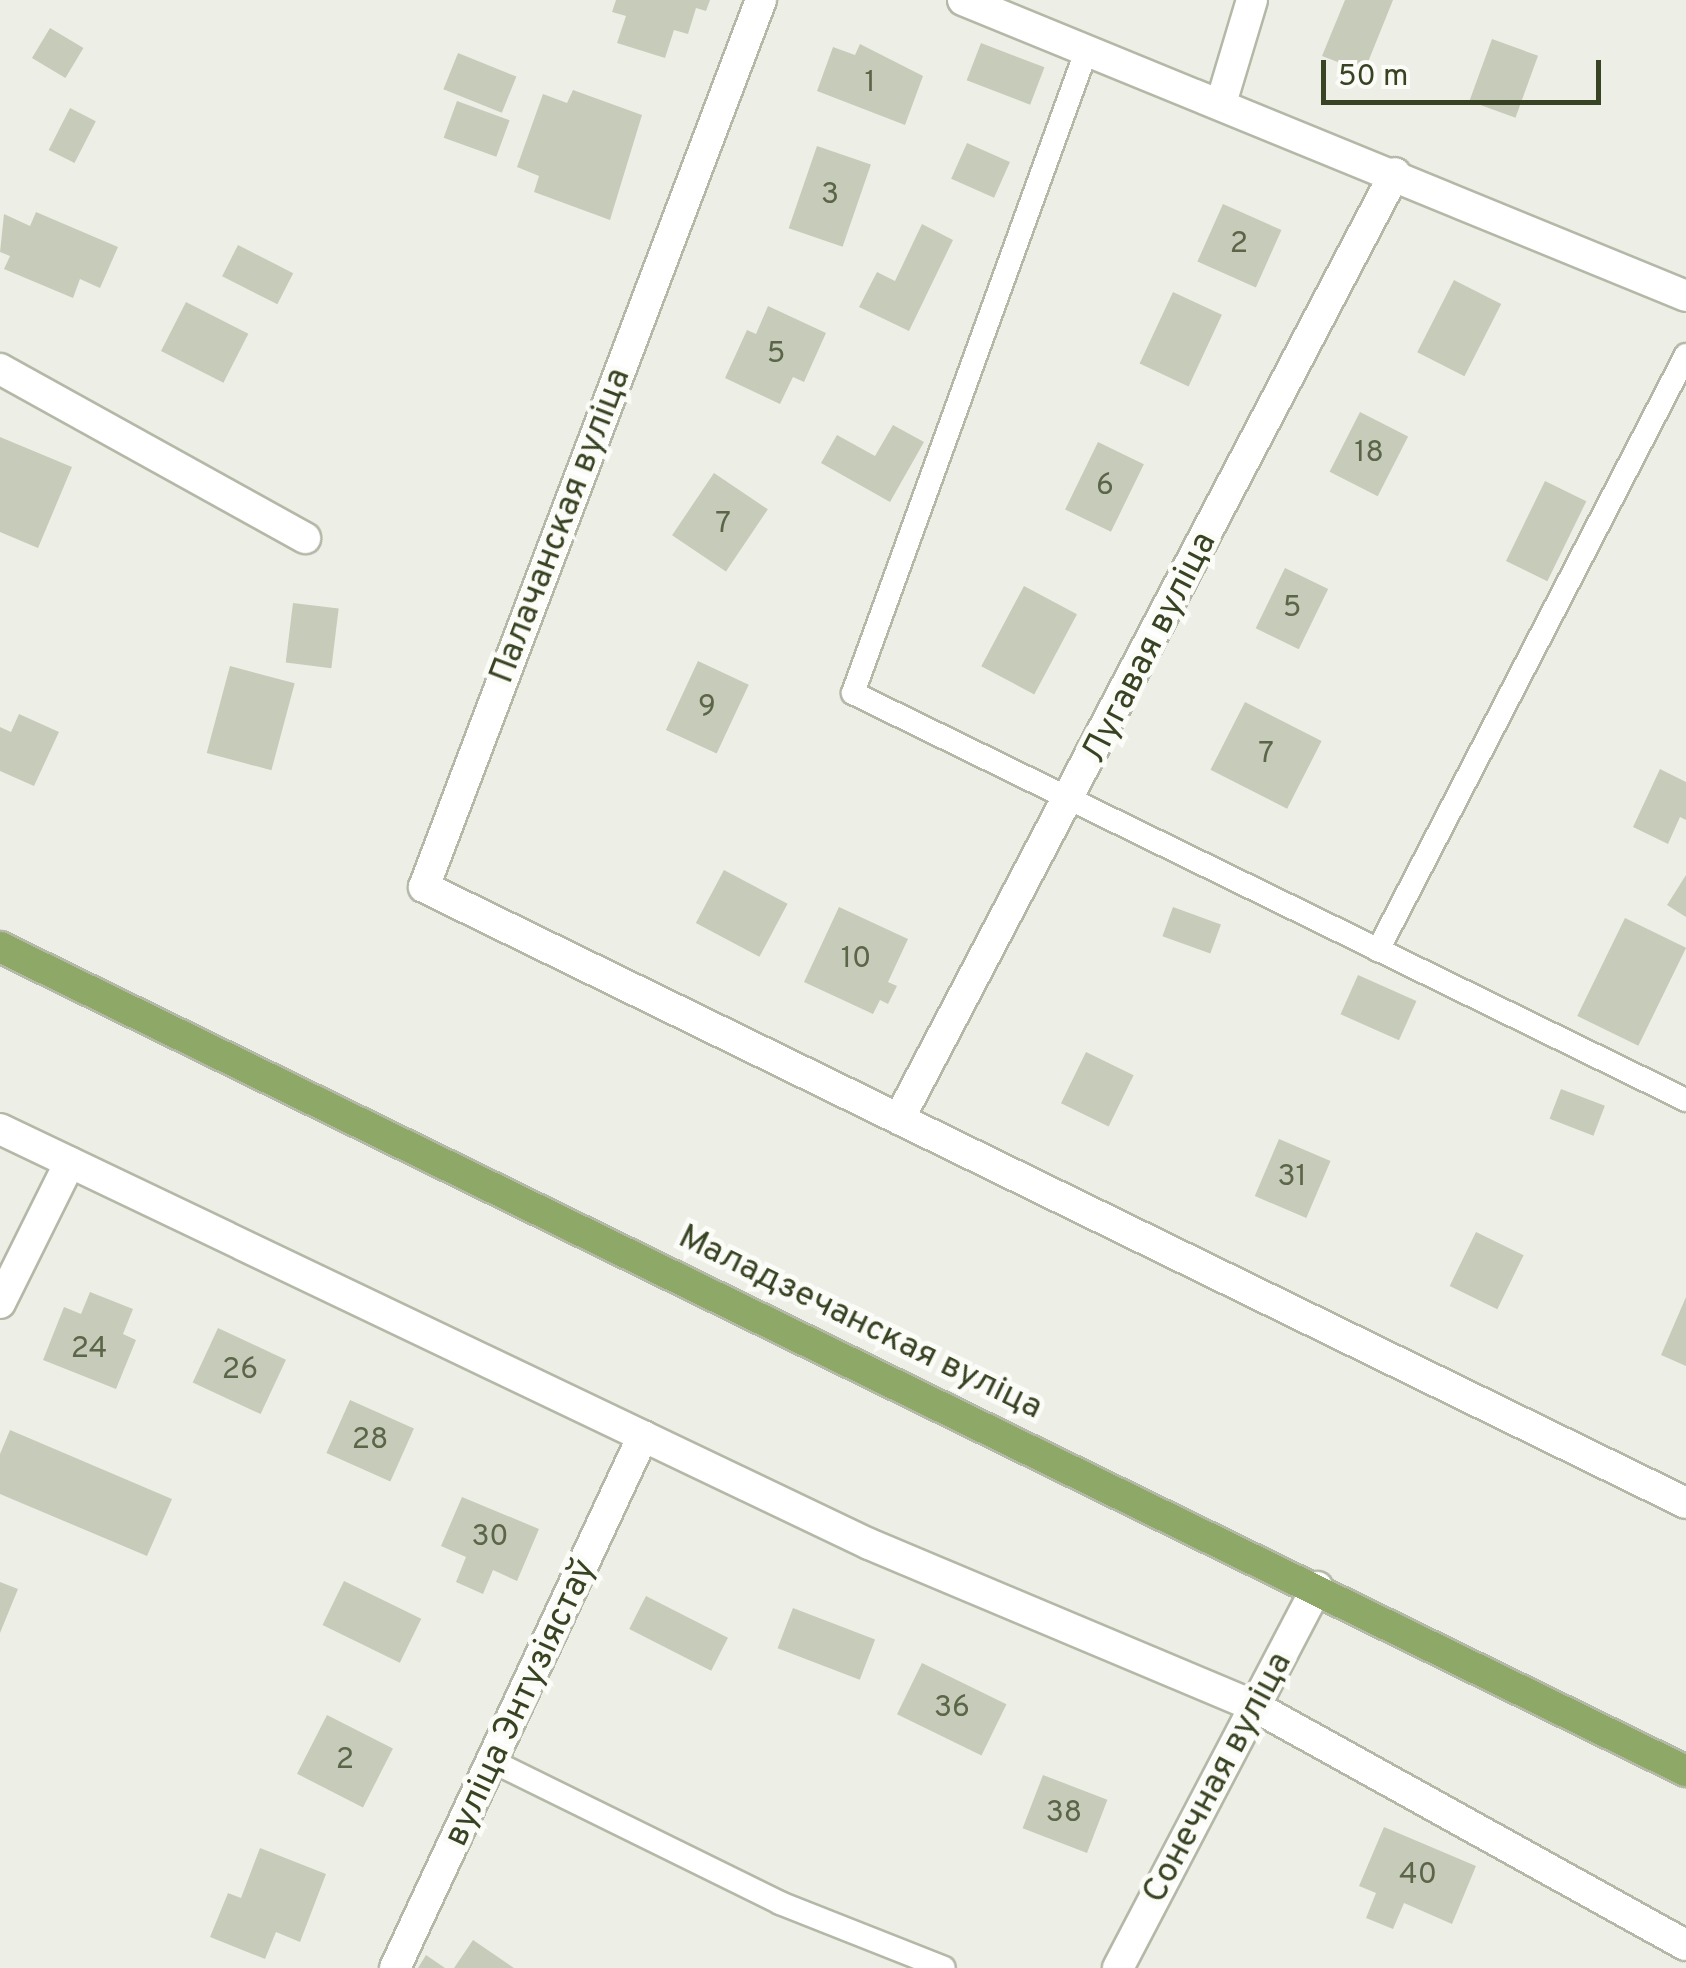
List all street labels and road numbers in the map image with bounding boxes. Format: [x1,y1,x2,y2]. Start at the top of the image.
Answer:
street label: Палачанская вуліца [482,363,640,689]
street label: Лугавая вуліца [1074,525,1226,771]
street label: Маладзечанская вуліца [671,1217,1049,1429]
street label: вуліца Энтузіястаў [436,1553,606,1853]
street label: Сонечная вуліца [1134,1645,1302,1911]

